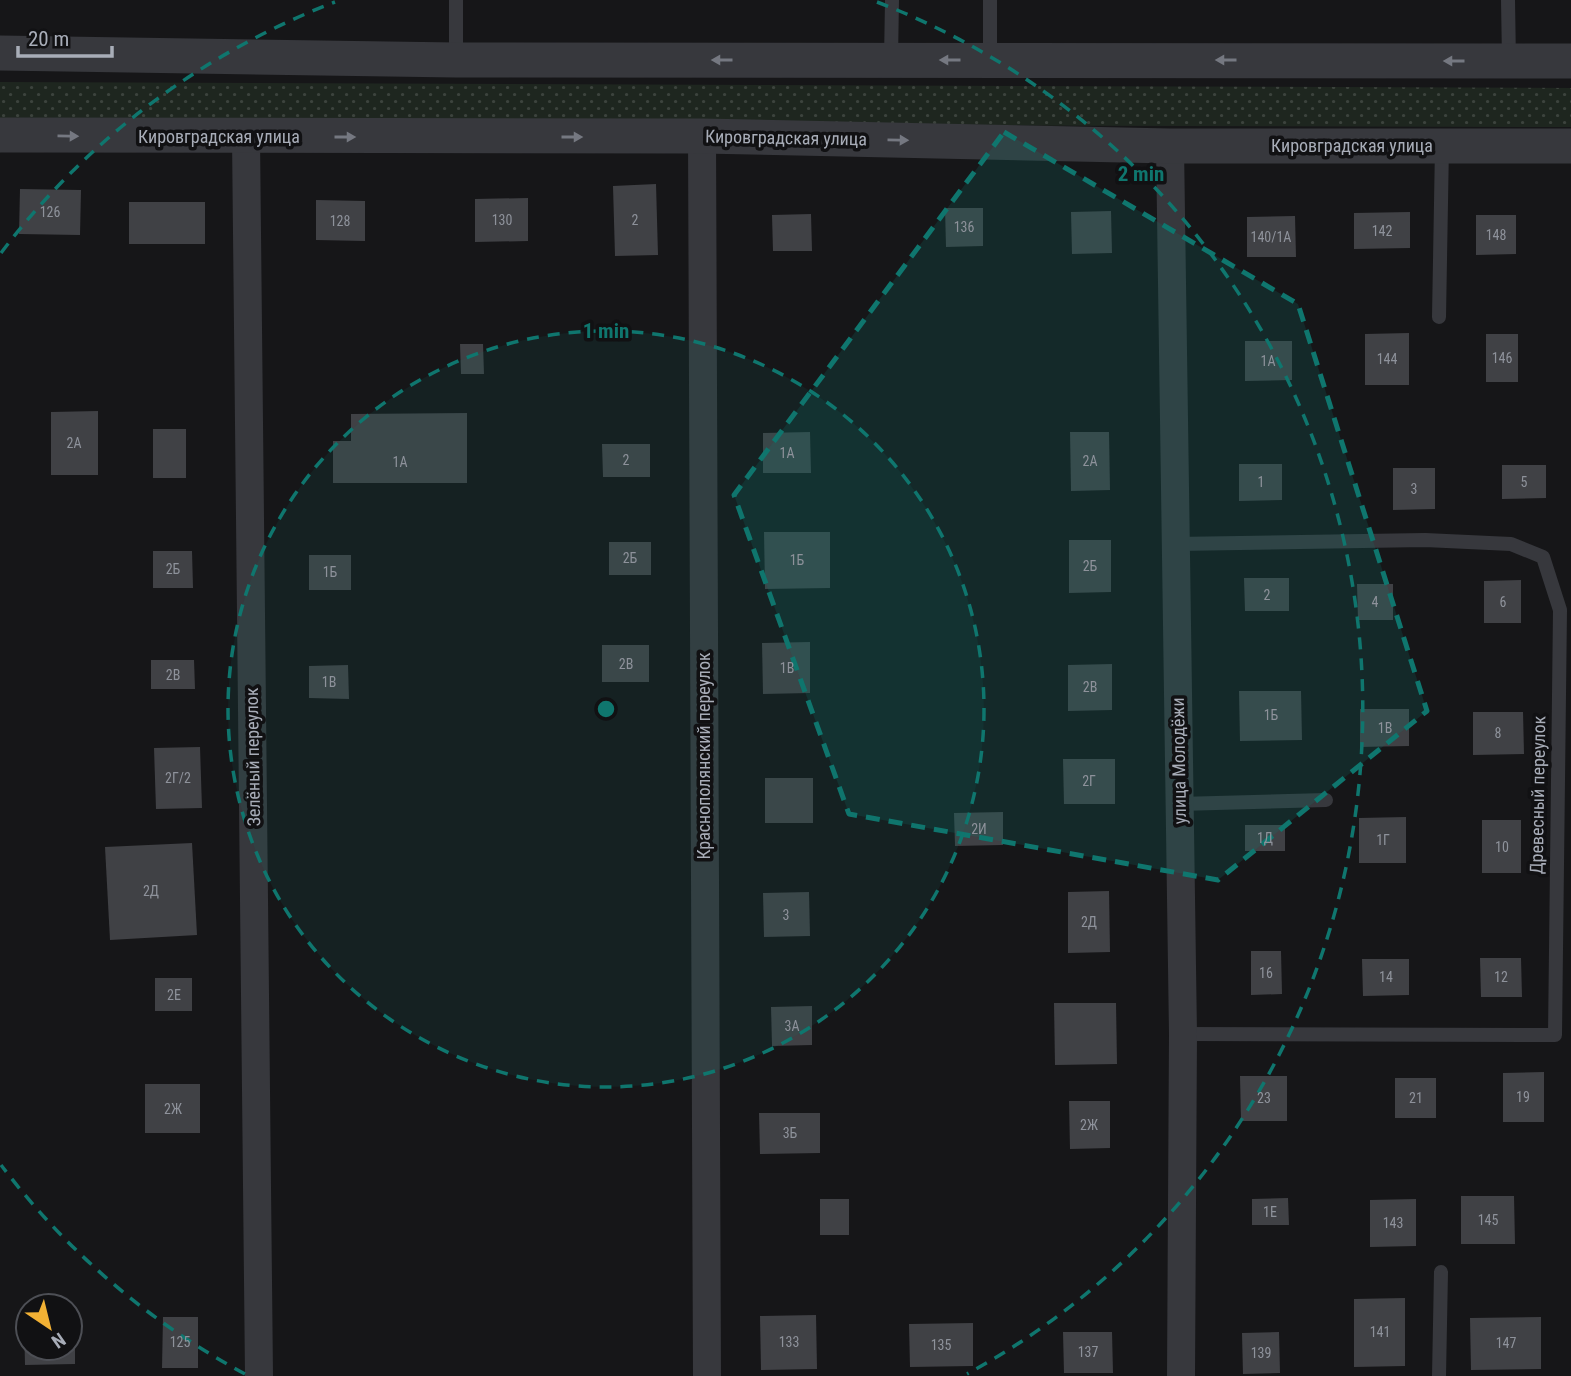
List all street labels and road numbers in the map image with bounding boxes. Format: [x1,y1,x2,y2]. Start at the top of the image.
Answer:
street label: Кировградская улица [138,126,300,147]
street label: Кировградская улица [705,126,867,149]
street label: Кировградская улица [1271,135,1433,156]
street label: Краснополянский переулок [693,652,714,860]
street label: Зелёный переулок [241,687,264,827]
street label: улица Молодёжи [1167,697,1190,825]
street label: Древесный переулок [1526,715,1549,874]

